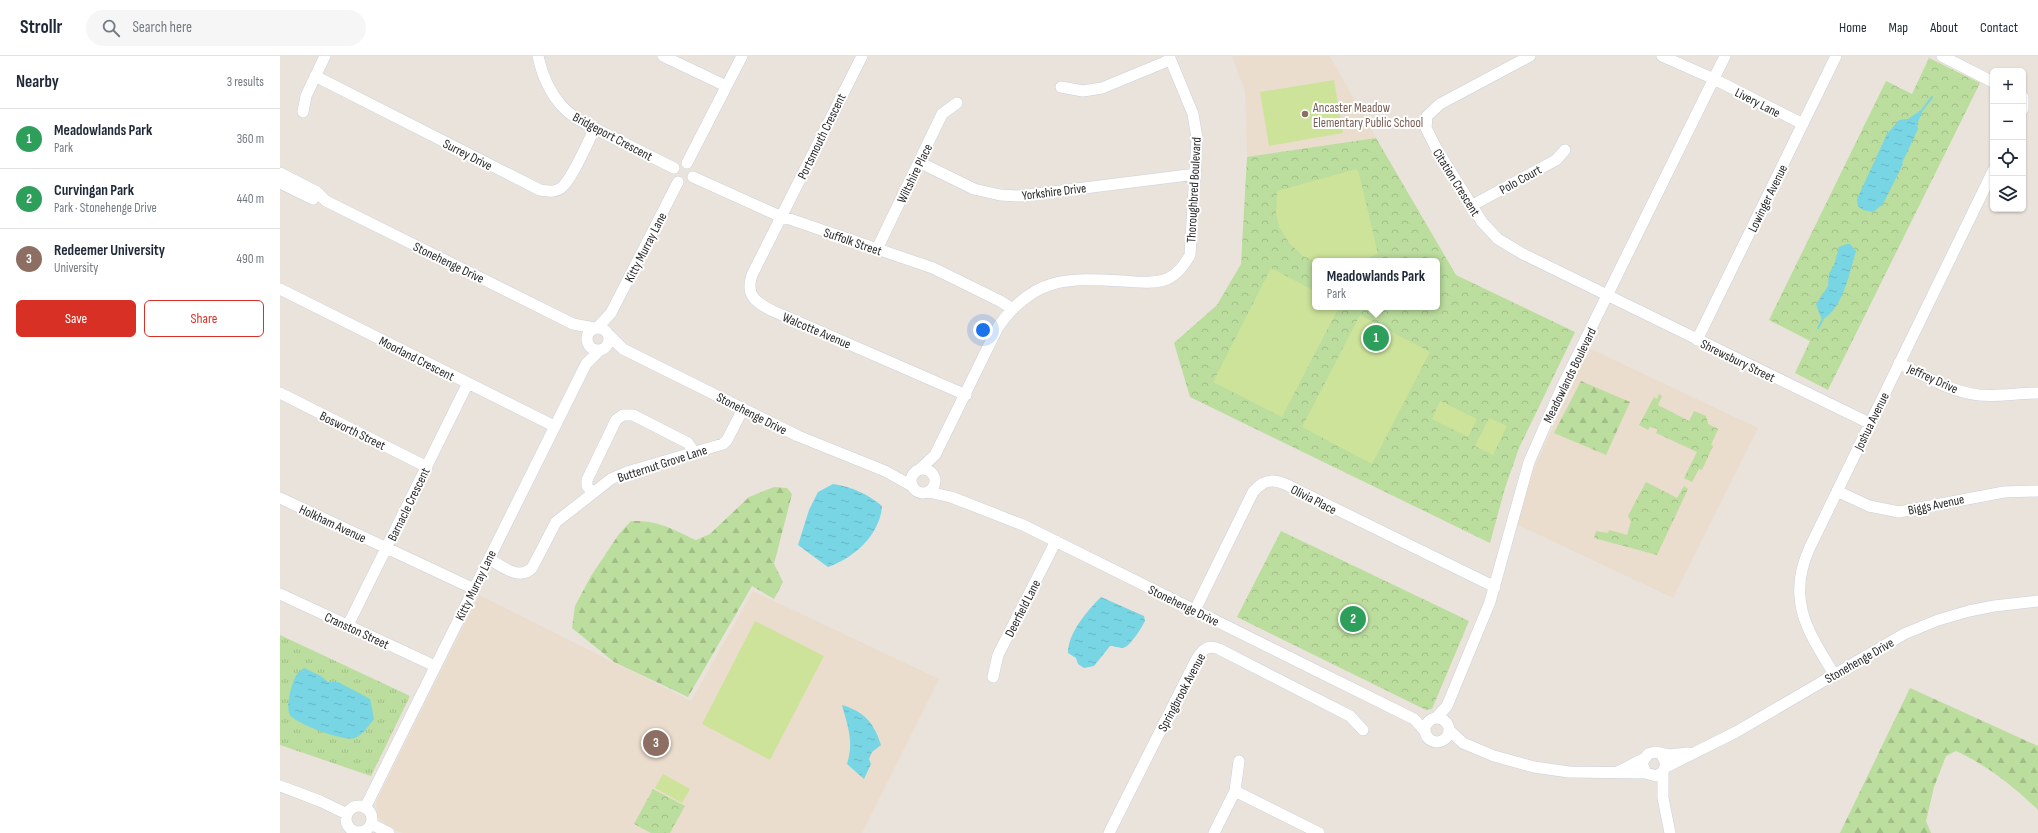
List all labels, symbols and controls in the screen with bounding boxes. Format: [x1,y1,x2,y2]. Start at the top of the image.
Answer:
search box [86,10,366,46]
text: Strollr [20,16,62,39]
icon: search [100,17,122,39]
text: Search here [132,18,192,37]
text: Home [1839,19,1867,36]
text: Map [1889,19,1908,36]
text: About [1930,19,1958,36]
text: Contact [1980,19,2018,36]
map controls [1990,68,2026,212]
button: + [1990,68,2026,104]
text: Nearby [16,72,59,92]
text: 3 results [227,74,264,90]
street label: Livery Lane [1732,85,1783,121]
street label: Portsmouth Crescent [794,91,850,182]
place label: Ancaster Meadow Elementary Public School [1312,100,1423,131]
button: − [1990,104,2026,140]
street label: Bridgeport Crescent [570,109,655,165]
marker: Ancaster Meadow Elementary Public School [1300,109,1310,119]
text: Meadowlands Park [54,121,152,140]
text: 1 [26,131,32,147]
text: 360 m [237,131,264,147]
street label: Surrey Drive [440,136,495,174]
street label: Thoroughbred Boulevard [1183,137,1205,243]
text: Park [54,140,73,156]
button: locate [1990,140,2026,176]
street label: Wiltshire Place [894,141,936,206]
street label: Citation Crescent [1429,146,1483,219]
street label: Polo Court [1497,162,1544,198]
street label: Lowinger Avenue [1745,162,1791,235]
button: layers [1990,176,2026,212]
street label: Yorkshire Drive [1021,180,1087,204]
text: Curvingan Park [54,181,134,200]
text: 2 [26,191,32,207]
text: 440 m [237,191,264,207]
text: Park · Stonehenge Drive [54,200,157,216]
street label: Kitty Murray Lane [621,210,670,285]
street label: Suffolk Street [821,225,884,259]
street label: Stonehenge Drive [410,239,487,287]
text: Redeemer University [54,241,165,260]
text: 3 [26,251,32,267]
text: 490 m [237,251,264,267]
popup [1312,258,1440,310]
text: University [54,260,98,276]
text: Meadowlands Park [1327,267,1425,286]
text: Park [1327,286,1346,302]
button: Save [16,300,136,337]
button: Share [144,300,264,337]
street label: Walcotte Avenue [780,309,853,353]
your location [973,320,993,340]
pin: 1 [1363,323,1389,353]
street label: Meadowlands Boulevard [1540,325,1600,426]
street label: Moorland Crescent [376,333,457,385]
street label: Shrewsbury Street [1698,336,1777,386]
street label: Jeffrey Drive [1904,360,1960,397]
street label: Stonehenge Drive [714,389,790,439]
street label: Joshua Avenue [1851,390,1893,454]
street label: Bosworth Street [317,408,388,454]
street label: Butternut Grove Lane [616,442,709,486]
street label: Barnacle Crescent [384,465,434,544]
street label: Olivia Place [1288,482,1339,518]
street label: Biggs Avenue [1907,491,1966,519]
street label: Holkham Avenue [296,501,369,546]
street label: Kitty Murray Lane [452,548,500,623]
street label: Deerfield Lane [1002,577,1044,640]
street label: Stonehenge Drive [1145,582,1222,630]
pin: 2 [1340,604,1366,634]
street label: Cranston Street [322,609,391,653]
street label: Stonehenge Drive [1822,635,1897,687]
street label: Springbrook Avenue [1155,651,1209,734]
pin: 3 [643,728,669,758]

